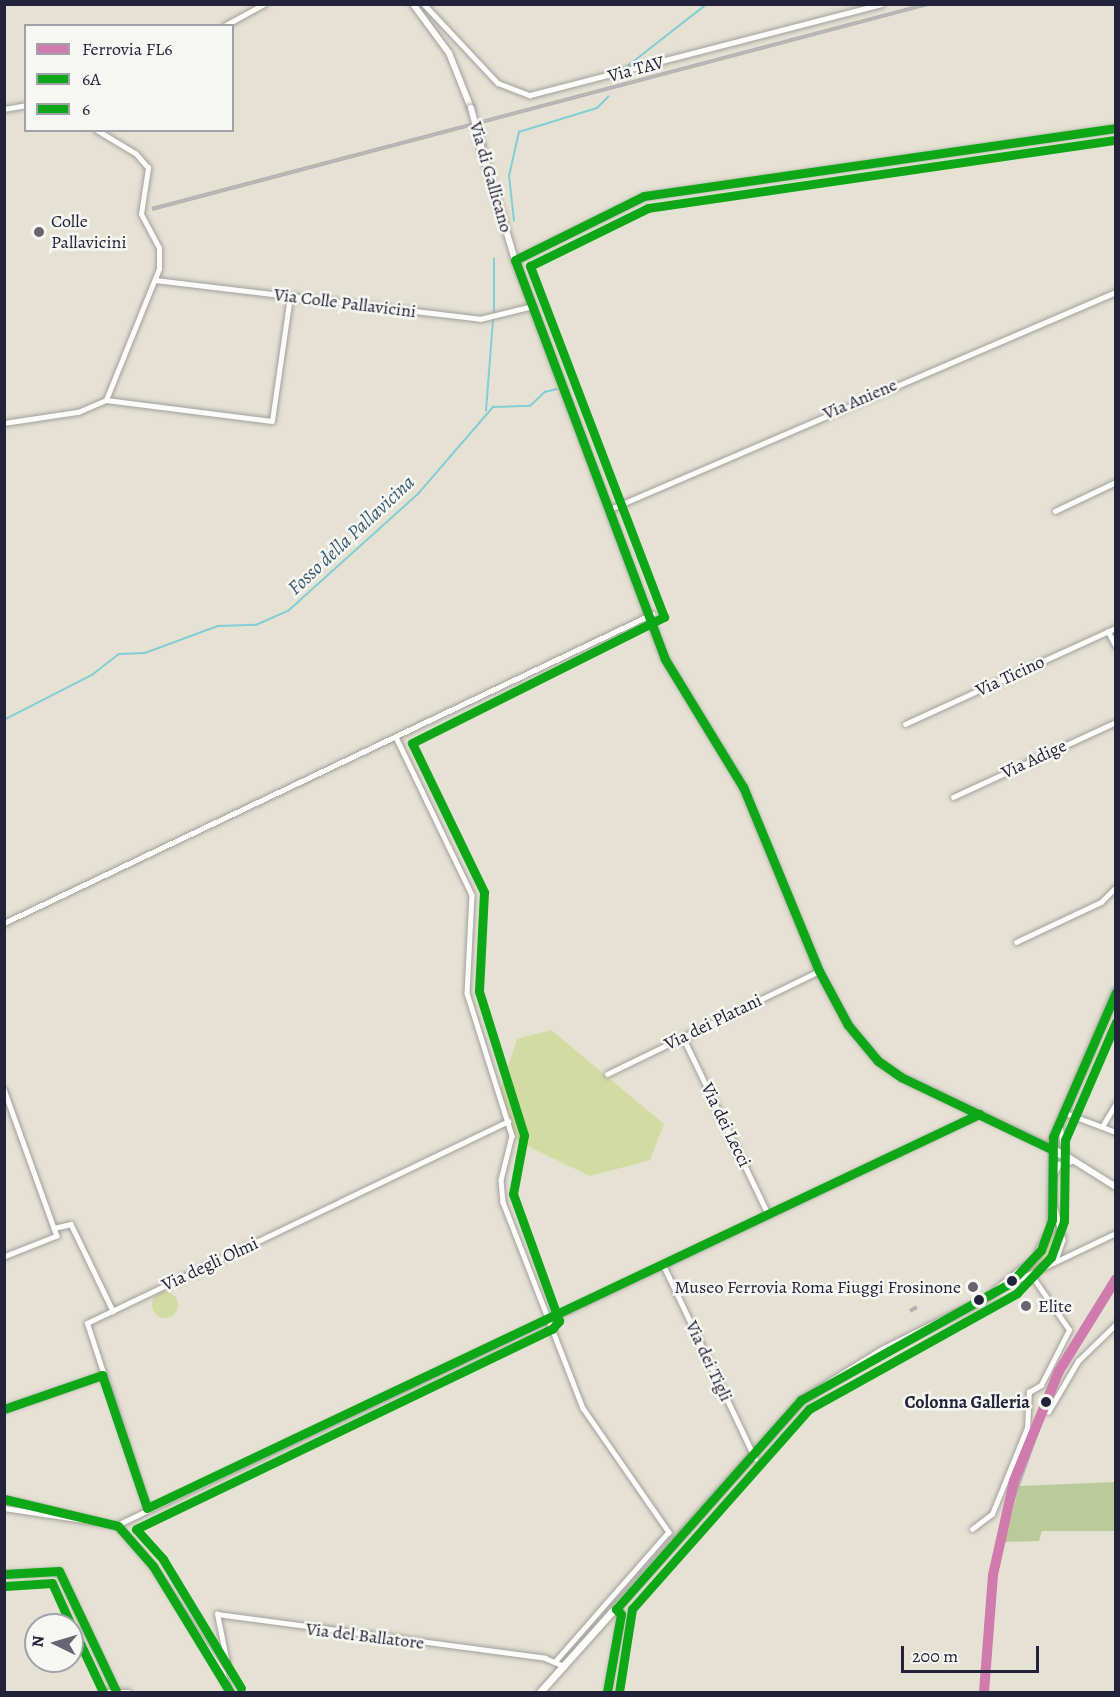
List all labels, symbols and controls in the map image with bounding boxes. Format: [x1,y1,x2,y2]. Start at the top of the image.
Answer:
legend [24,24,234,132]
text: Ferrovia FL6 [82,37,172,61]
street label: Via TAV [605,51,667,87]
text: 6A [82,67,101,91]
text: 6 [82,97,90,121]
street label: Via di Gallicano [465,119,517,235]
place label: Colle Pallavicini [51,211,127,254]
marker: Colle Pallavicini [32,225,46,239]
street label: Via Colle Pallavicini [273,284,417,322]
street label: Via Aniene [820,374,900,424]
water label: Fosso della Pallavicina [283,470,419,600]
street label: Via Ticino [972,651,1048,701]
street label: Via Adige [998,735,1070,783]
street label: Via dei Platani [661,989,765,1055]
street label: Via dei Lecci [696,1079,756,1171]
street label: Via degli Olmi [158,1232,262,1296]
unlabelled marker [1006,1275,1018,1287]
place label: Museo Ferrovia Roma Fiuggi Frosinone [674,1276,961,1298]
marker: Museo Ferrovia Roma Fiuggi Frosinone [966,1280,980,1294]
unlabelled marker [973,1294,985,1306]
place label: Elite [1038,1295,1072,1317]
marker: Elite [1019,1299,1033,1313]
street label: Via dei Tigli [681,1317,737,1405]
place label: Colonna Galleria [904,1391,1030,1413]
marker: Colonna Galleria [1035,1391,1057,1413]
north arrow [24,1613,84,1673]
street label: Via del Ballatore [305,1618,425,1654]
scale bar [904,1634,1042,1672]
text: N [27,1635,50,1648]
text: 200 m [912,1644,958,1668]

